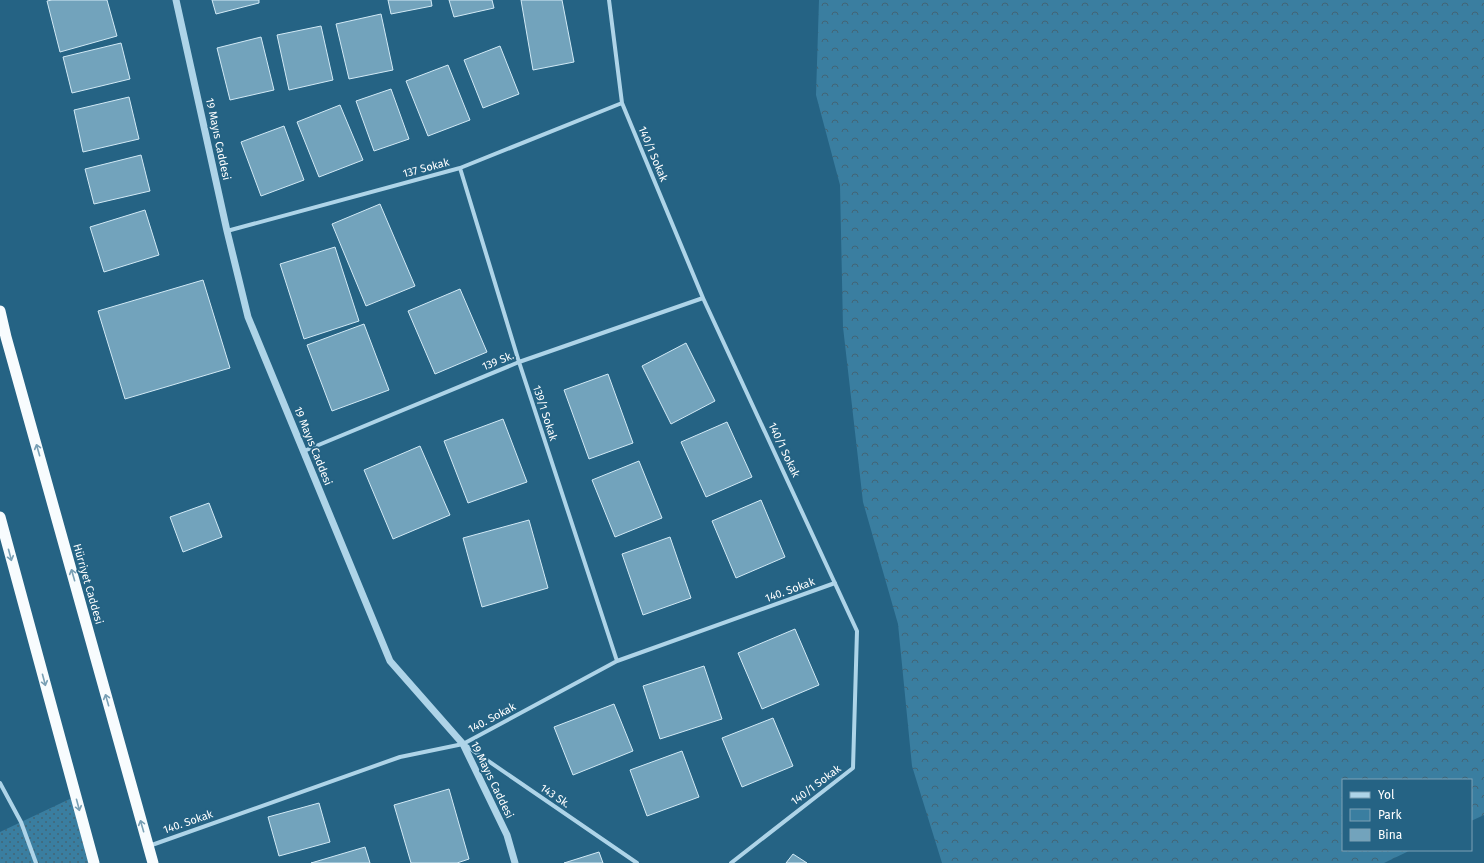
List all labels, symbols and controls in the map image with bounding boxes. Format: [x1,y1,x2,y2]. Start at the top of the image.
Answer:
street label: 19 Mayıs Caddesi [203,97,233,181]
street label: 140/1 Sokak [635,124,671,184]
street label: 137 Sokak [401,155,451,180]
street label: 139 Sk. [480,349,516,373]
street label: 139/1 Sokak [530,384,560,443]
street label: 19 Mayıs Caddesi [291,405,335,487]
street label: 140/1 Sokak [766,421,803,480]
one-way arrow [33,444,41,457]
street label: Hürriyet Caddesi [70,542,106,626]
one-way arrow [7,548,14,561]
one-way arrow [68,569,76,582]
street label: 140. Sokak [763,575,817,605]
one-way arrow [41,673,48,686]
one-way arrow [103,694,111,707]
street label: 140. Sokak [466,700,518,736]
street label: 19 Mayıs Caddesi [468,739,516,821]
street label: 140/1 Sokak [789,762,844,808]
legend [1342,779,1472,851]
street label: 143 Sk. [538,781,573,811]
text: Yol [1378,788,1395,802]
one-way arrow [75,799,83,812]
street label: 140. Sokak [161,807,215,837]
text: Park [1378,808,1402,822]
one-way arrow [138,819,146,832]
text: Bina [1378,828,1402,842]

